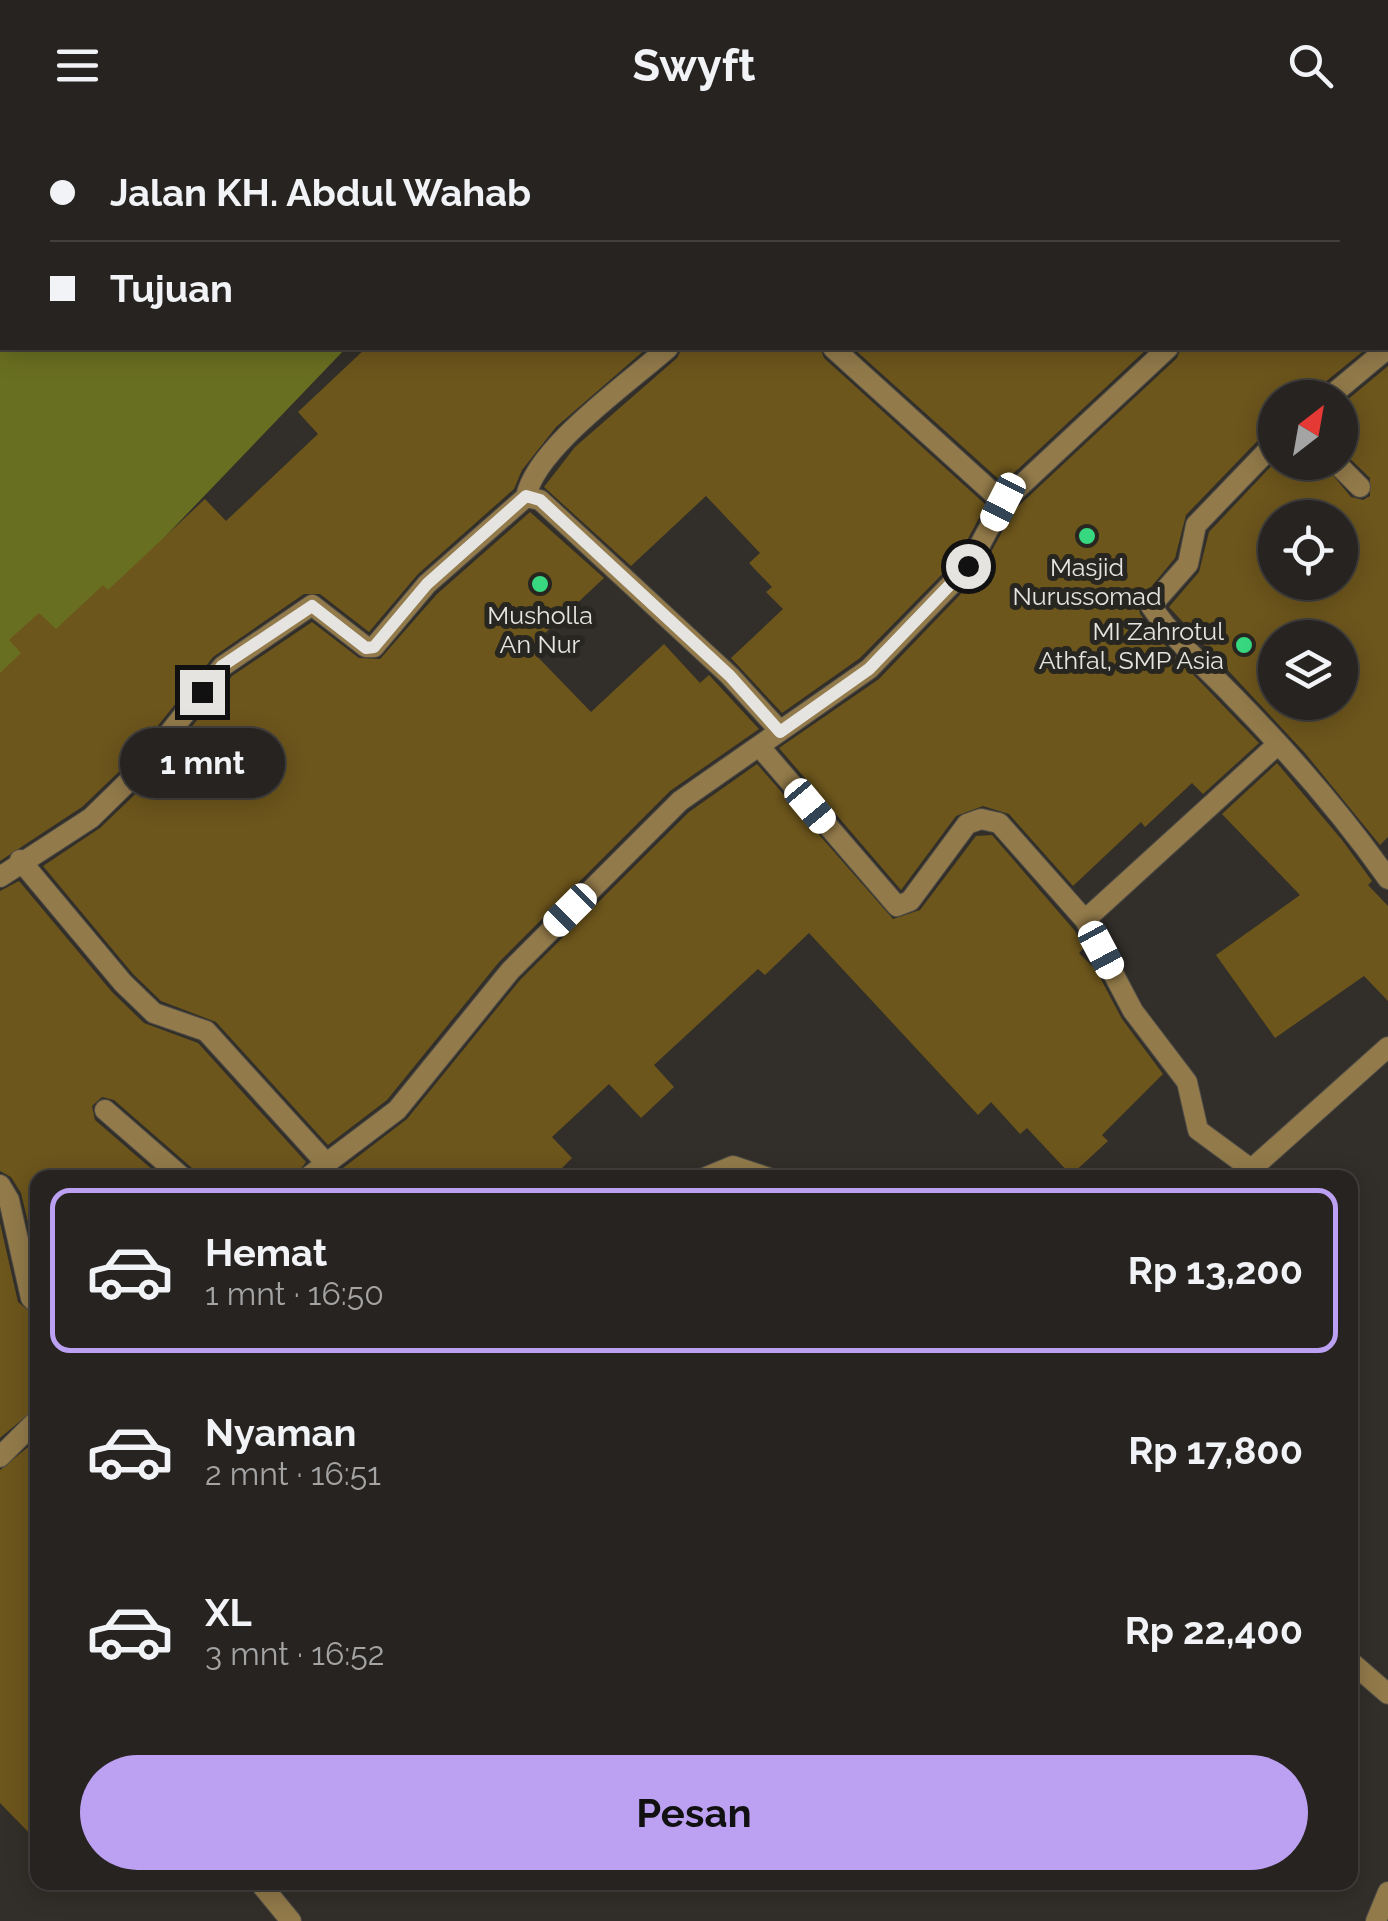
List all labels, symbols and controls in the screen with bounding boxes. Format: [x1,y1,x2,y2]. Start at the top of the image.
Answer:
icon: menu [50,38,105,93]
icon: search [1283,38,1338,93]
text: Swyft [632,39,756,92]
text: Jalan KH. Abdul Wahab [110,170,531,215]
text: Tujuan [110,266,233,311]
north arrow [1258,380,1358,480]
map controls [1258,380,1358,720]
car [976,468,1030,536]
button: locate [1258,500,1358,600]
marker: Masjid Nurussomad [1076,525,1098,547]
route start [946,544,991,589]
place label: Masjid Nurussomad [1013,552,1161,611]
marker: Musholla An Nur [529,573,551,595]
place label: Musholla An Nur [487,600,593,659]
place label: MI Zahrotul Athfal, SMP Asia [1039,616,1224,675]
button: layers [1258,620,1358,720]
marker: MI Zahrotul Athfal, SMP Asia [1233,634,1255,656]
route end [180,670,225,715]
callout: 1 mnt [120,727,284,797]
text: 1 mnt [160,744,245,781]
car [779,773,841,839]
car [538,878,602,942]
car [1074,916,1128,984]
icon: car [85,1226,175,1316]
text: Hemat [205,1230,327,1275]
text: Rp 13,200 [1128,1248,1303,1293]
text: 1 mnt · 16:50 [205,1275,384,1312]
icon: car [85,1406,175,1496]
text: Nyaman [205,1410,356,1455]
text: Rp 17,800 [1128,1428,1303,1473]
text: 2 mnt · 16:51 [205,1455,381,1492]
icon: car [85,1586,175,1676]
text: XL [205,1590,252,1635]
text: Rp 22,400 [1125,1608,1303,1653]
text: 3 mnt · 16:52 [205,1635,384,1672]
button: Pesan [80,1755,1308,1870]

